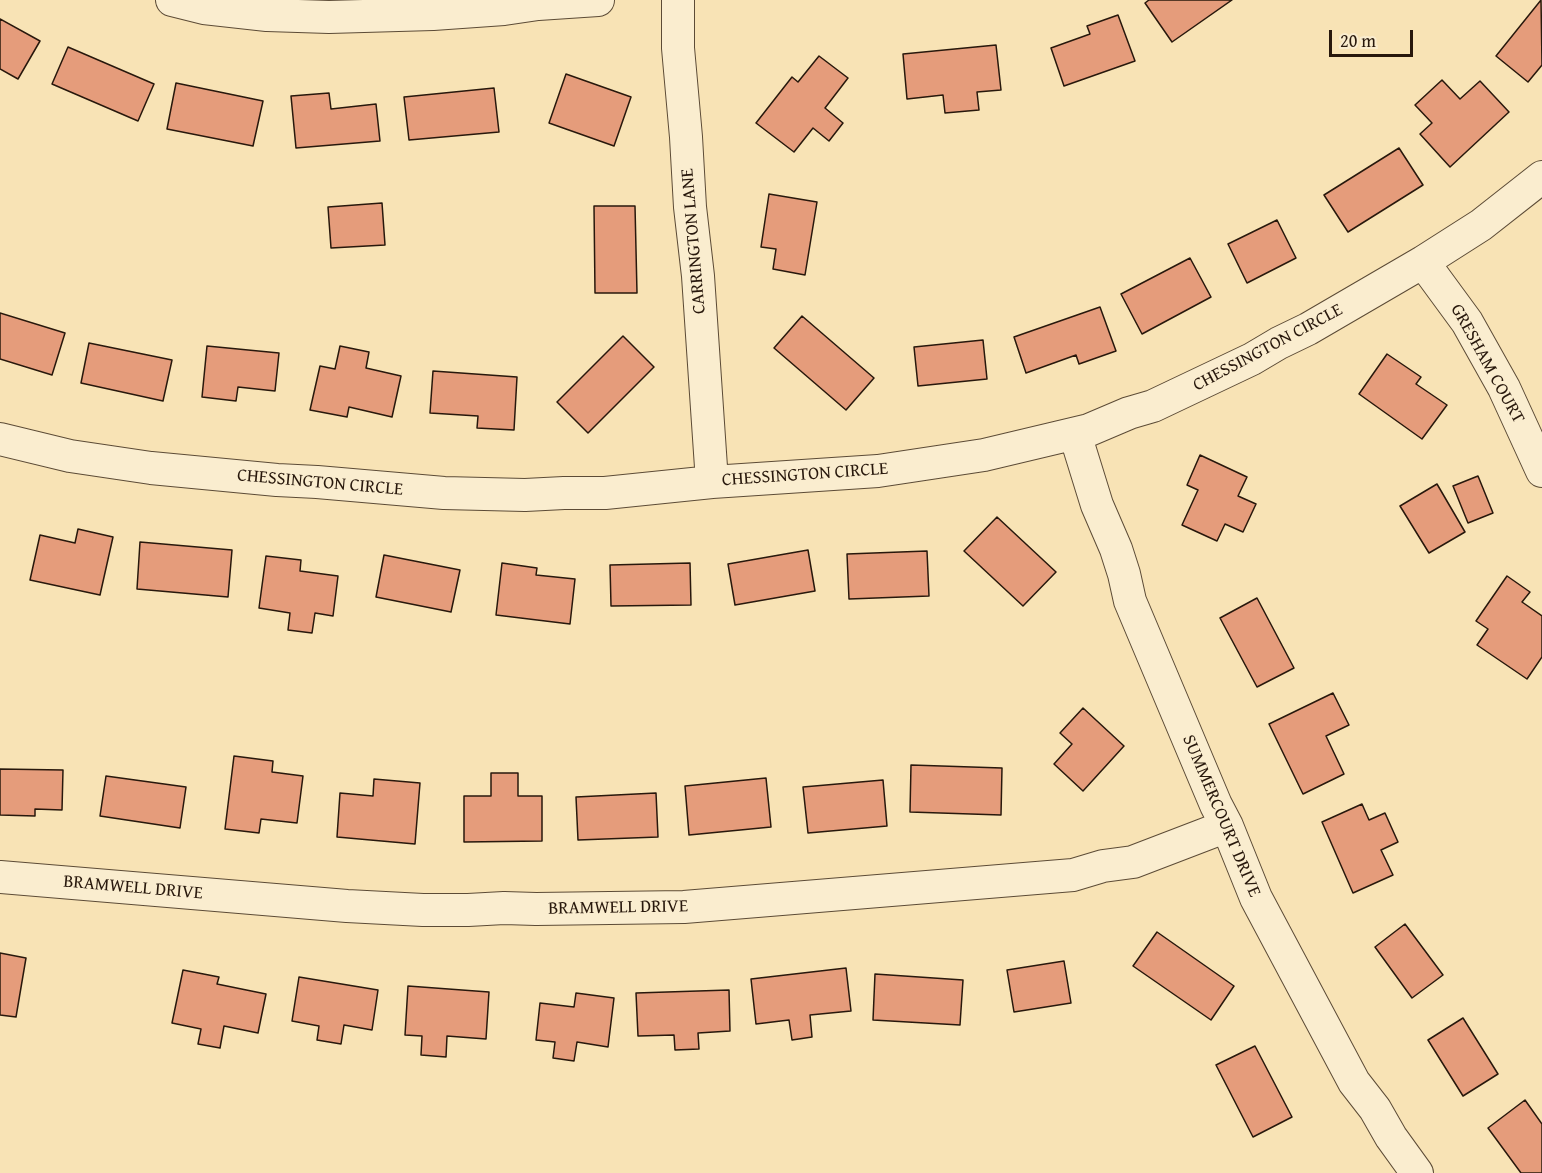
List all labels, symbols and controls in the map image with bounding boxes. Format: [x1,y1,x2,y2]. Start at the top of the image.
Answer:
scale bar [1332,18,1416,56]
text: 20 m [1340,27,1376,54]
street label: CARRINGTON LANE [677,167,711,315]
street label: CHESSINGTON CIRCLE [1189,299,1347,397]
street label: GRESHAM COURT [1445,301,1529,427]
street label: CHESSINGTON CIRCLE [721,458,889,492]
street label: CHESSINGTON CIRCLE [236,465,404,501]
street label: SUMMERCOURT DRIVE [1177,732,1265,900]
street label: BRAMWELL DRIVE [62,871,204,905]
street label: BRAMWELL DRIVE [548,896,688,920]

